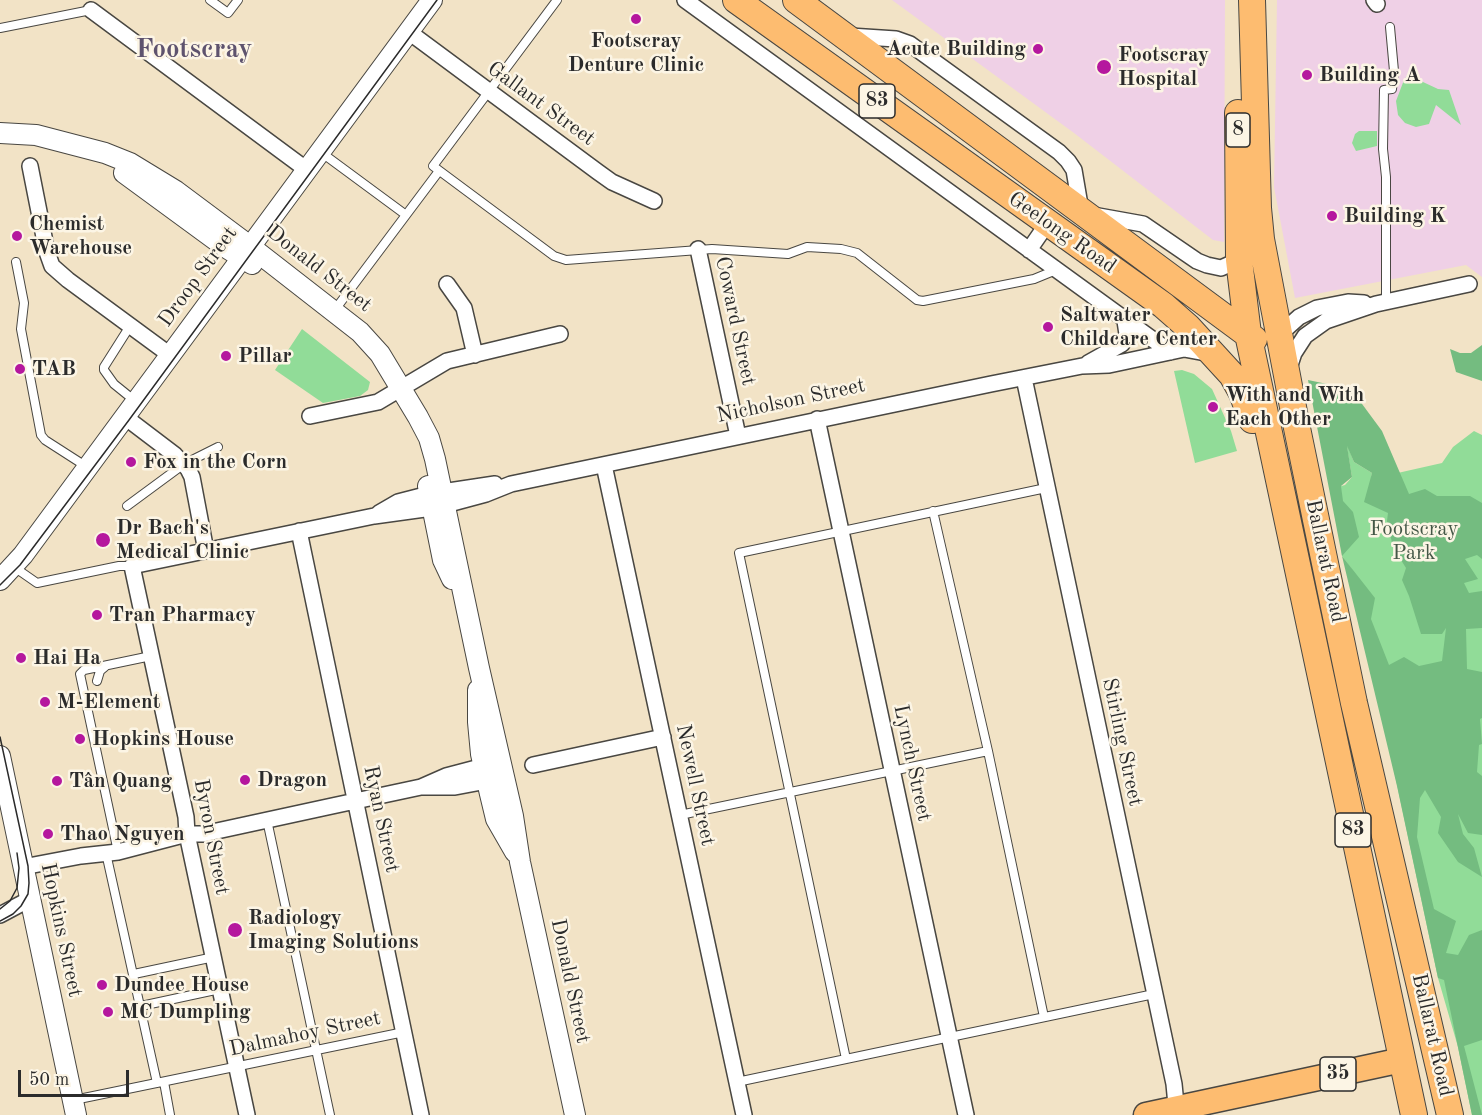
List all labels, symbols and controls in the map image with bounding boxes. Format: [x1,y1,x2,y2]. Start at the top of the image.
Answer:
marker: Footscray Denture Clinic [629,12,643,26]
place label: Footscray Denture Clinic [568,28,704,78]
district label: Footscray [135,34,253,66]
place label: Acute Building [886,36,1026,62]
marker: Acute Building [1031,42,1045,56]
place label: Footscray Hospital [1118,42,1209,92]
street label: Gallant Street [482,56,600,152]
marker: Footscray Hospital [1095,58,1113,76]
place label: Building A [1319,62,1421,88]
marker: Building A [1300,68,1314,82]
road number: 83 [859,84,895,118]
road number: 8 [1226,113,1250,147]
street label: Geelong Road [1003,187,1121,279]
place label: Building K [1344,203,1446,229]
marker: Building K [1325,209,1339,223]
place label: Chemist Warehouse [29,211,132,261]
street label: Donald Street [261,220,377,318]
street label: Droop Street [153,222,243,332]
marker: Chemist Warehouse [10,229,24,243]
street label: Coward Street [709,254,761,388]
place label: Saltwater Childcare Center [1060,302,1217,352]
marker: Saltwater Childcare Center [1041,320,1055,334]
place label: Pillar [238,343,292,369]
marker: Pillar [219,349,233,363]
place label: TAB [32,356,76,382]
marker: TAB [13,362,27,376]
street label: Nicholson Street [715,373,867,429]
place label: With and With Each Other [1225,382,1364,432]
marker: With and With Each Other [1206,400,1220,414]
place label: Fox in the Corn [143,449,287,475]
marker: Fox in the Corn [124,455,138,469]
street label: Ballarat Road [1300,497,1350,625]
place label: Dr Bach's Medical Clinic [116,515,249,565]
park label: Footscray Park [1370,516,1458,566]
marker: Dr Bach's Medical Clinic [94,531,112,549]
place label: Tran Pharmacy [109,602,256,628]
marker: Tran Pharmacy [90,608,104,622]
place label: Hai Ha [33,645,101,671]
marker: Hai Ha [14,651,28,665]
street label: Stirling Street [1096,676,1148,808]
place label: M-Element [57,689,160,715]
marker: M-Element [38,695,52,709]
street label: Lynch Street [887,702,937,824]
street label: Newell Street [670,722,720,848]
place label: Hopkins House [92,726,234,752]
marker: Hopkins House [73,732,87,746]
street label: Ryan Street [357,763,405,875]
place label: Dragon [257,767,327,793]
place label: Tân Quang [69,768,172,794]
marker: Dragon [238,773,252,787]
marker: Tân Quang [50,774,64,788]
street label: Byron Street [187,777,235,897]
road number: 83 [1335,813,1371,847]
place label: Thao Nguyen [60,821,185,847]
marker: Thao Nguyen [41,827,55,841]
street label: Hopkins Street [34,861,88,999]
place label: Radiology Imaging Solutions [248,905,419,955]
street label: Donald Street [545,916,595,1046]
marker: Radiology Imaging Solutions [226,921,244,939]
street label: Ballarat Road [1406,971,1458,1099]
place label: Dundee House [114,972,249,998]
marker: Dundee House [95,978,109,992]
place label: MC Dumpling [120,999,251,1025]
marker: MC Dumpling [101,1005,115,1019]
street label: Dalmahoy Street [227,1006,383,1062]
road number: 35 [1320,1057,1356,1091]
scale bar [21,1058,132,1096]
text: 50 m [29,1071,69,1089]

